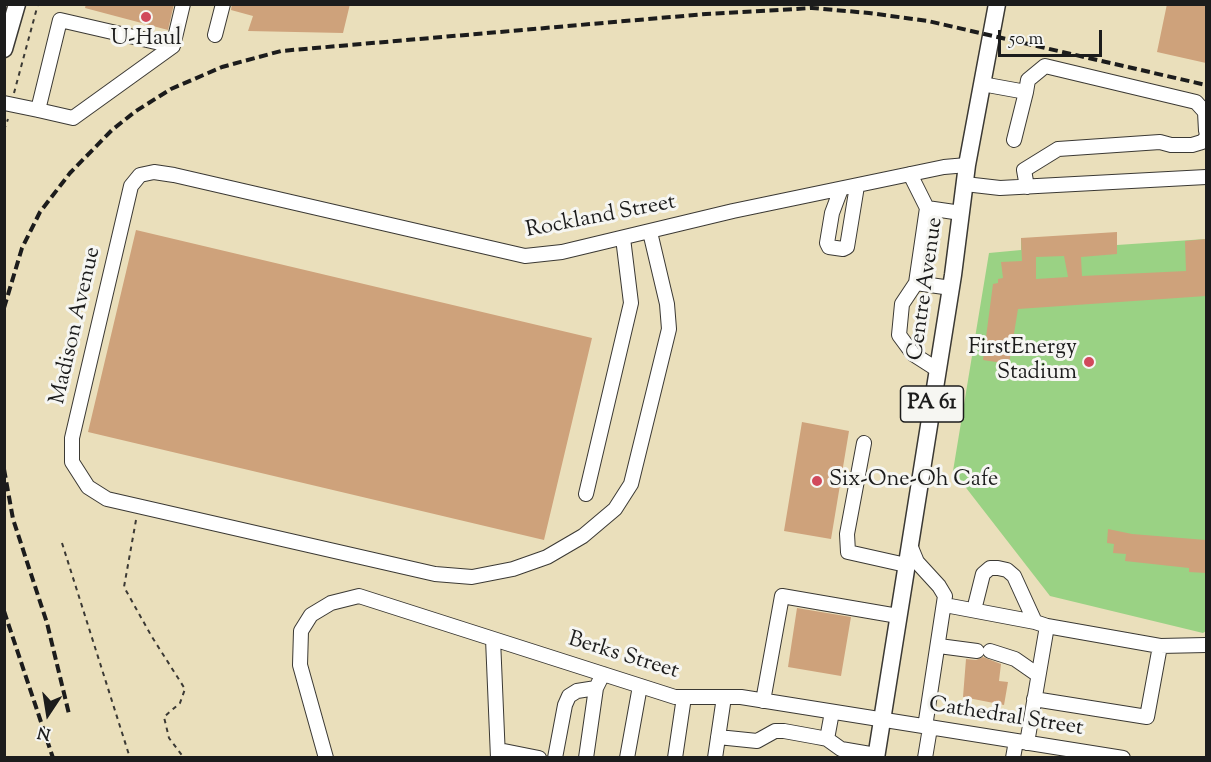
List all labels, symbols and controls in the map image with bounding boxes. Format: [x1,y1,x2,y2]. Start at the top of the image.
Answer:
marker: U-Haul [139,10,153,24]
scale bar [1001,18,1104,56]
place label: U-Haul [110,27,182,53]
text: 50 m [1009,27,1043,53]
street label: Rockland Street [524,191,678,245]
street label: Centre Avenue [904,216,950,362]
street label: Madison Avenue [46,245,108,407]
place label: FirstEnergy Stadium [968,336,1077,388]
marker: FirstEnergy Stadium [1082,355,1096,369]
road number: PA 61 [900,386,964,422]
place label: Six-One-Oh Cafe [829,468,998,494]
marker: Six-One-Oh Cafe [810,474,824,488]
street label: Berks Street [564,628,682,686]
north arrow [18,684,78,744]
street label: Cathedral Street [927,693,1085,743]
text: N [36,720,53,745]

